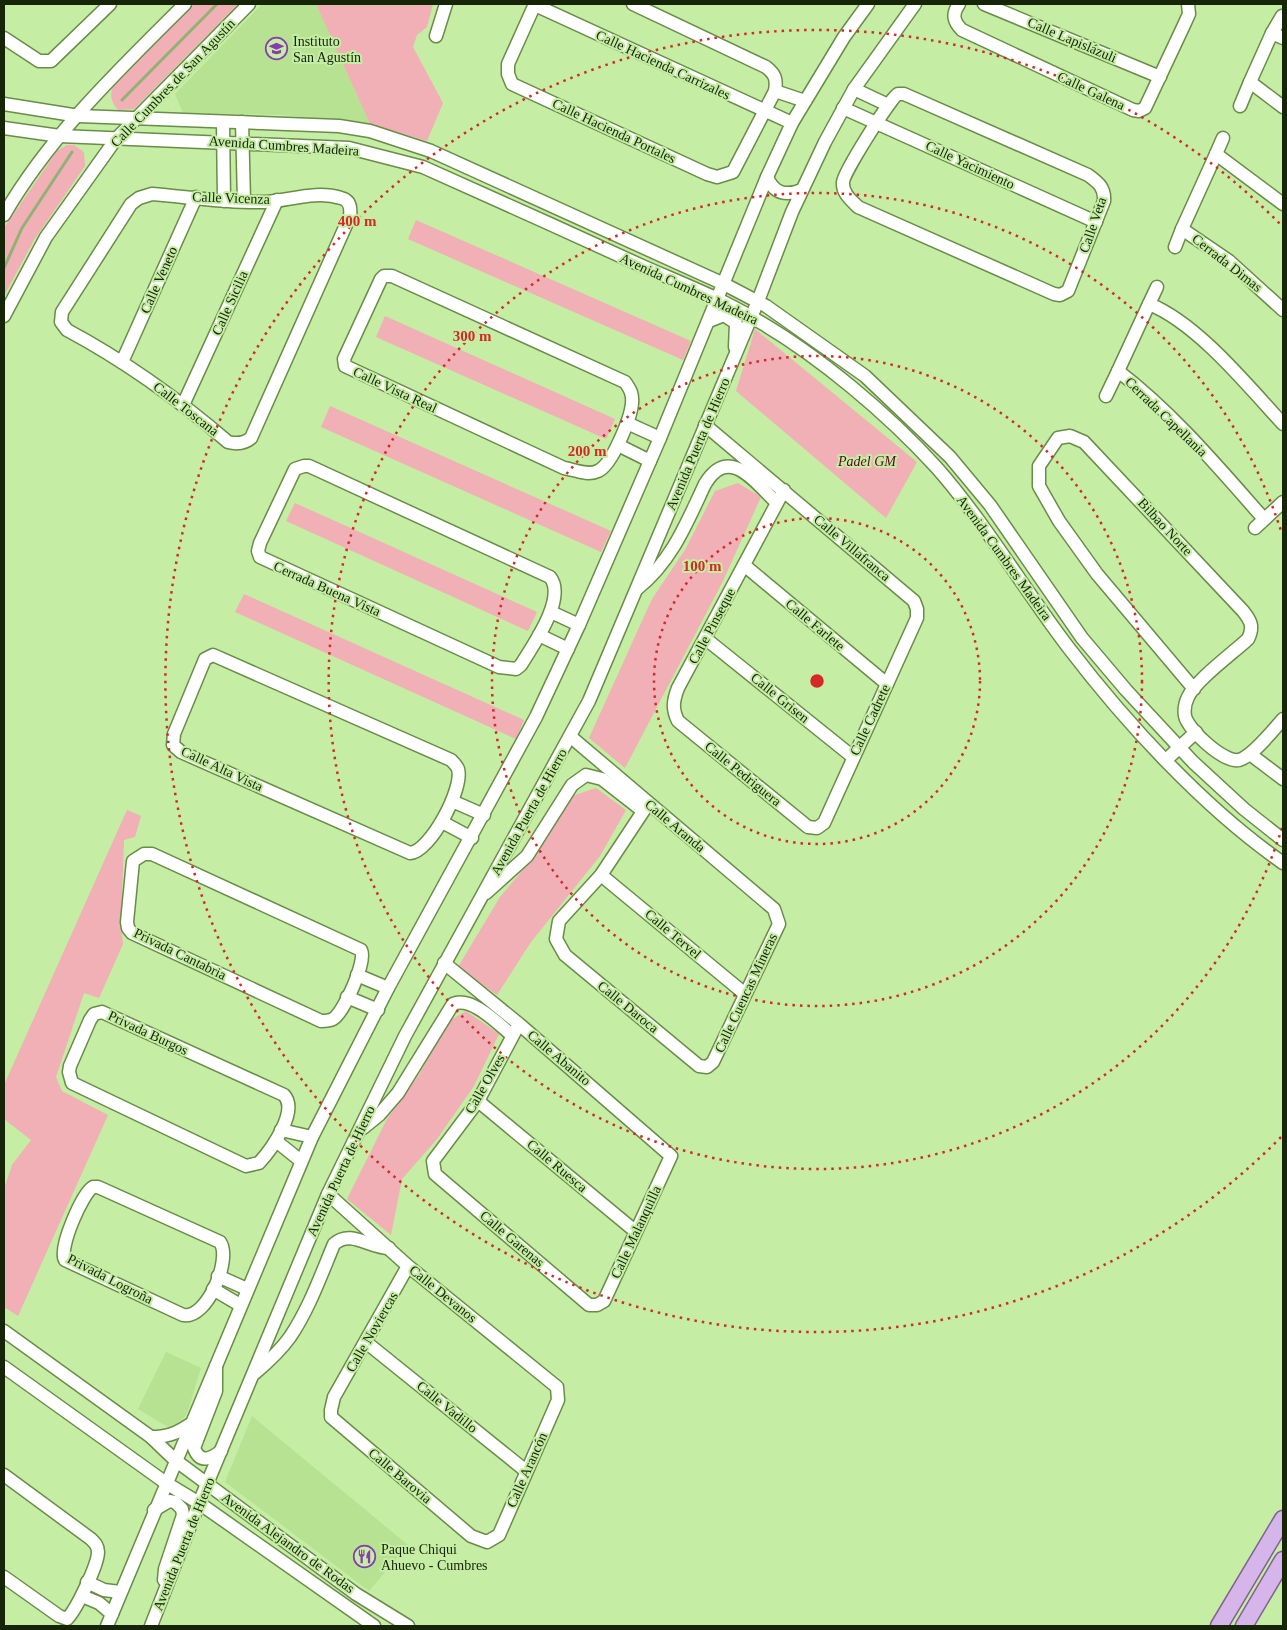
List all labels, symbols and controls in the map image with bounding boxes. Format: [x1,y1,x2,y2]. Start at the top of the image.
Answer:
street label: Calle Lapislázuli [1025,14,1119,66]
street label: Calle Cumbres de San Agustín [108,16,238,150]
street label: Calle Hacienda Carrizales [594,27,732,103]
place label: Instituto San Agustín [293,34,361,65]
school or university icon: Instituto San Agustín [265,37,289,61]
street label: Calle Galena [1055,69,1128,113]
street label: Calle Hacienda Portales [550,96,678,166]
street label: Avenida Cumbres Madeira [208,133,360,159]
street label: Calle Yacimiento [923,138,1017,192]
street label: Calle Vicenza [192,189,271,207]
street label: Calle Veta [1077,195,1110,255]
text: 400 m [338,213,377,229]
street label: Cerrada Dimas [1189,231,1265,295]
street label: Calle Veneto [138,244,180,316]
street label: Avenida Cumbres Madeira [618,250,761,328]
street label: Calle Sicilia [209,268,251,337]
text: 300 m [453,328,492,344]
street label: Calle Vista Real [351,364,439,416]
street label: Cerrada Capellania [1122,374,1210,460]
street label: Avenida Puerta de Hierro [663,376,733,512]
street label: Calle Toscana [150,379,222,440]
text: 200 m [568,443,607,459]
park label: Padel GM [837,454,897,469]
street label: Avenida Cumbres Madeira [954,493,1055,624]
street label: Bilbao Norte [1135,495,1195,559]
street label: Calle Villafranca [811,512,894,585]
text: 100 m [683,558,722,574]
street label: Cerrada Buena Vista [271,559,384,620]
street label: Calle Pinseque [686,586,738,666]
street label: Calle Farlete [783,596,847,654]
street label: Calle Grisen [748,670,812,726]
centre of rings [808,672,826,690]
street label: Calle Cadrete [847,682,893,758]
street label: Calle Pedriguera [702,739,785,810]
street label: Calle Alta Vista [179,744,266,795]
street label: Avenida Puerta de Hierro [488,746,570,878]
street label: Calle Aranda [642,797,709,856]
street label: Calle Tervel [642,906,704,962]
street label: Privada Cantabria [131,925,229,983]
street label: Calle Cuencas Mineras [712,931,780,1055]
street label: Calle Daroca [595,978,662,1036]
street label: Privada Burgos [106,1008,190,1058]
street label: Calle Abanito [525,1027,593,1089]
street label: Calle Olves [462,1052,508,1116]
street label: Avenida Puerta de Hierro [304,1103,378,1239]
street label: Calle Ruesca [524,1137,591,1196]
street label: Calle Malanquilla [608,1182,664,1281]
street label: Calle Garenas [477,1208,547,1270]
street label: Privada Logroña [65,1251,156,1307]
street label: Calle Devanos [406,1262,480,1326]
street label: Calle Noviercas [343,1289,401,1375]
street label: Calle Vadillo [414,1378,480,1436]
street label: Calle Arancón [504,1430,550,1510]
street label: Calle Barovia [366,1445,435,1507]
street label: Avenida Puerta de Hierro [150,1475,218,1613]
street label: Avenida Alejandro de Rodas [219,1490,357,1596]
place label: Paque Chiqui Ahuevo - Cumbres [381,1542,488,1573]
restaurant icon: Paque Chiqui Ahuevo - Cumbres [353,1545,377,1569]

